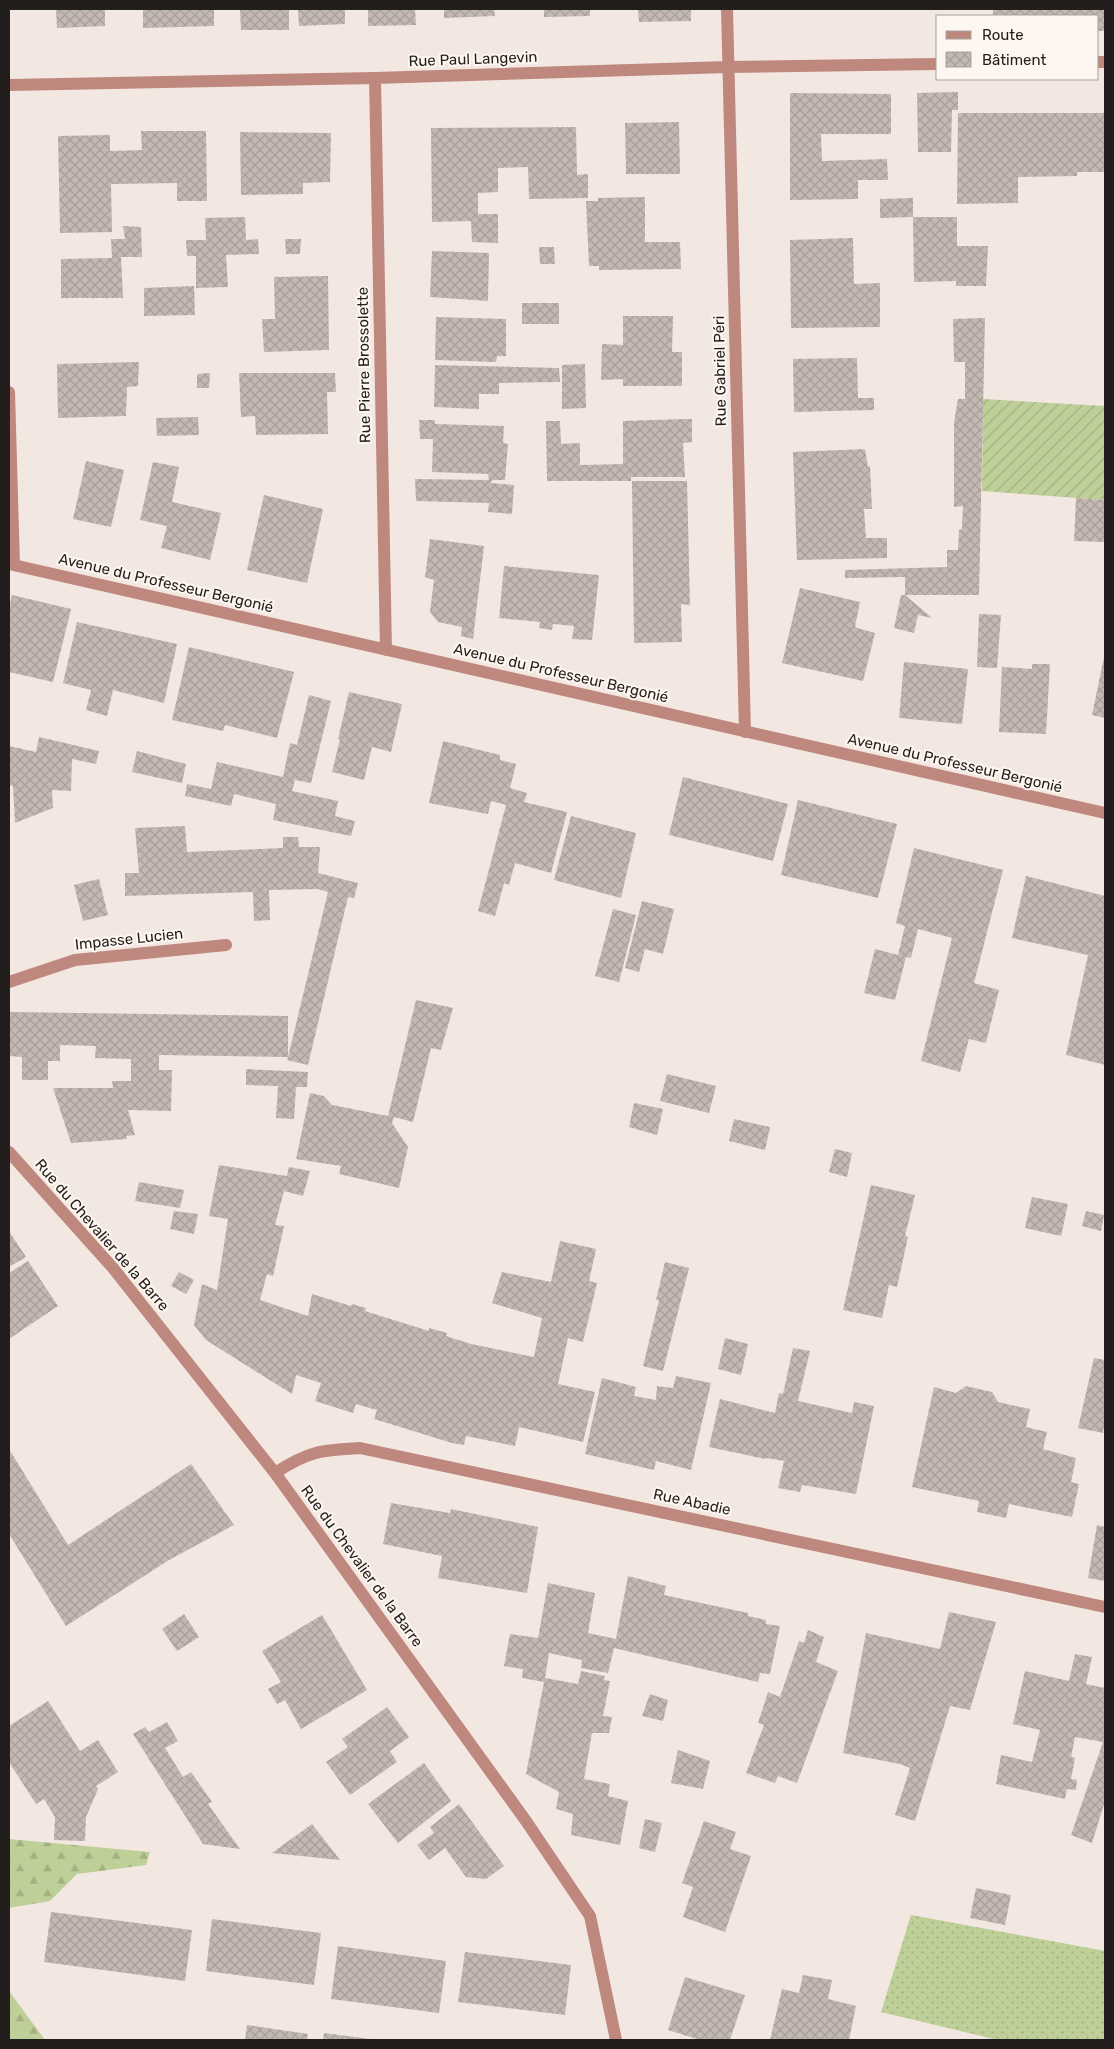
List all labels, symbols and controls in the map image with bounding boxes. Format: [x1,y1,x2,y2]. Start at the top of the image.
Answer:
legend [936,15,1099,80]
text: Route [982,26,1024,44]
street label: Rue Paul Langevin [408,48,538,70]
text: Bâtiment [982,51,1046,69]
street label: Rue Pierre Brossolette [354,287,374,443]
street label: Rue Gabriel Péri [710,316,730,426]
street label: Avenue du Professeur Bergonié [57,549,275,617]
street label: Avenue du Professeur Bergonié [452,639,670,707]
street label: Avenue du Professeur Bergonié [846,729,1064,797]
street label: Impasse Lucien [74,924,184,954]
street label: Rue du Chevalier de la Barre [31,1155,173,1315]
street label: Rue du Chevalier de la Barre [297,1482,427,1650]
street label: Rue Abadie [652,1485,732,1519]

